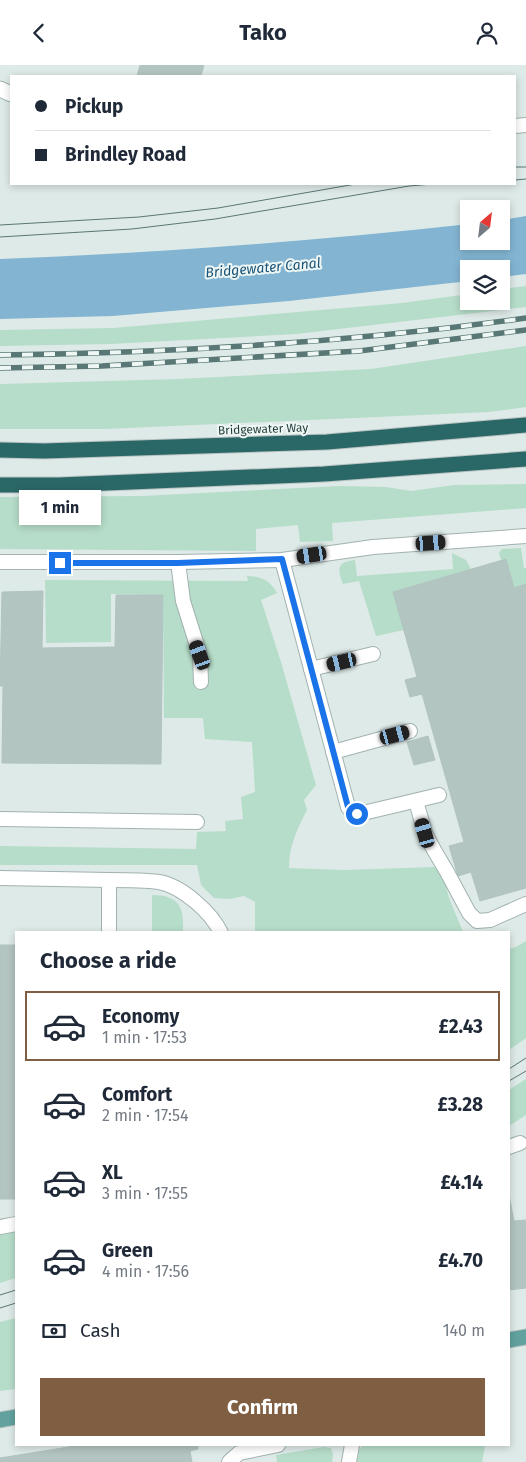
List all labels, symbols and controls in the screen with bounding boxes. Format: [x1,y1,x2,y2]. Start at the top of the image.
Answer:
icon: back [25,19,53,47]
text: Tako [239,19,287,46]
icon: person [473,19,501,47]
text: Pickup [65,95,123,118]
text: Brindley Road [65,143,186,166]
north arrow [460,200,510,250]
map controls [460,200,510,310]
water label: Bridgewater Canal [205,254,321,282]
button: layers [460,260,510,310]
street label: Bridgewater Way [218,420,308,438]
callout: 1 min [19,491,101,525]
text: 1 min [41,498,79,517]
car [415,534,446,552]
car [296,545,327,565]
route end [49,552,71,574]
car [187,638,212,672]
car [325,651,358,673]
car [378,724,411,746]
route start [346,803,368,825]
car [413,817,436,849]
text: Choose a ride [40,947,176,974]
icon: car [42,1004,87,1049]
text: Economy [102,1005,179,1028]
text: £2.43 [438,1015,483,1038]
text: 1 min · 17:53 [102,1028,187,1047]
icon: car [42,1082,87,1127]
text: Comfort [102,1083,172,1106]
text: £3.28 [437,1093,483,1116]
text: 2 min · 17:54 [102,1106,189,1125]
icon: car [42,1160,87,1205]
text: XL [102,1161,123,1184]
text: £4.14 [440,1171,483,1194]
text: 3 min · 17:55 [102,1184,188,1203]
icon: car [42,1238,87,1283]
text: Green [102,1239,153,1262]
text: £4.70 [438,1249,483,1272]
text: 4 min · 17:56 [102,1262,189,1281]
icon: cash [40,1317,68,1345]
text: Cash [80,1319,121,1342]
text: 140 m [443,1321,485,1340]
button: Confirm [40,1378,485,1436]

